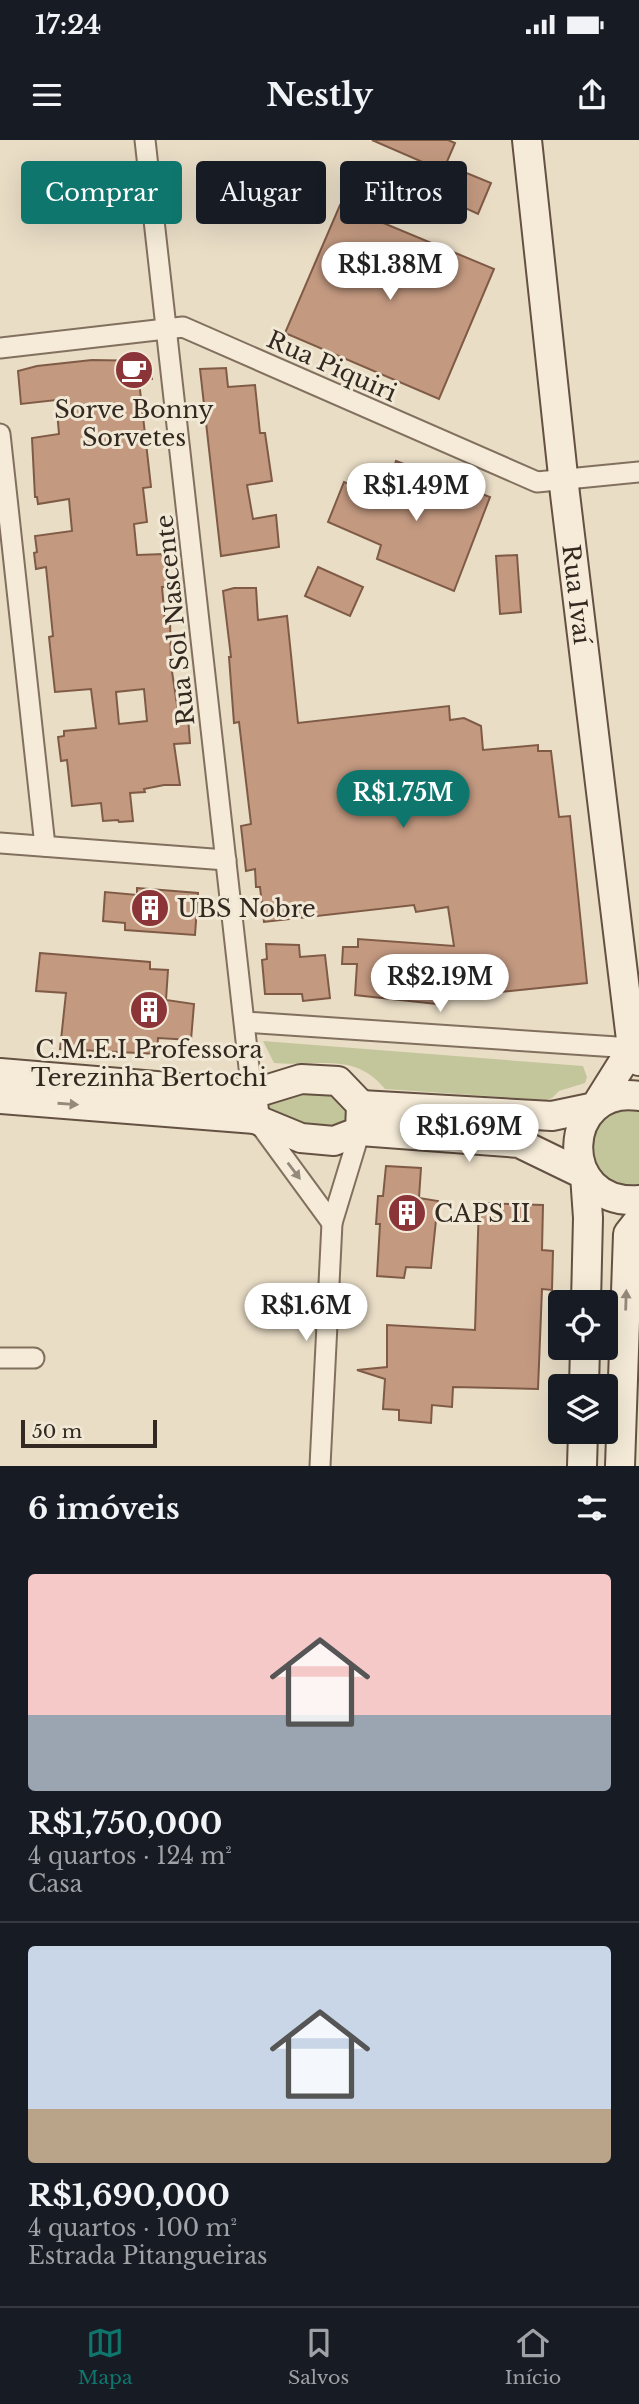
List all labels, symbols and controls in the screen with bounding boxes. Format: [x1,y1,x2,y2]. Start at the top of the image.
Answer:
text: 17:24 [35,9,101,41]
text: Nestly [266,75,373,115]
icon: menu [28,76,66,114]
icon: share [573,76,611,114]
chip: Comprar [21,161,182,224]
chip: Alugar [196,161,326,224]
chip: Filtros [340,161,467,224]
pin: R$1.38M [325,242,455,302]
text: R$1.38M [337,251,443,279]
street label: Rua Piquiri [263,324,401,408]
cafe icon: Sorve Bonny Sorvetes [113,349,155,391]
place label: Sorve Bonny Sorvetes [54,395,214,452]
pin: R$1.49M [351,464,481,523]
text: R$1.49M [363,472,469,500]
street label: Rua Sol Nascente [150,513,200,727]
street label: Rua Ivaí [557,543,598,646]
pin: R$1.75M [338,770,468,830]
text: R$1.75M [353,779,453,807]
building icon: UBS Nobre [129,887,171,929]
place label: UBS Nobre [177,894,316,923]
pin: R$2.19M [375,954,505,1014]
text: R$2.19M [387,963,493,991]
building icon: C.M.E.I Professora Terezinha Bertochi [128,989,170,1031]
place label: C.M.E.I Professora Terezinha Bertochi [31,1035,267,1092]
one-way arrow [57,1099,79,1110]
pin: R$1.69M [404,1104,534,1164]
text: R$1.69M [416,1113,522,1141]
one-way arrow [287,1161,301,1180]
building icon: CAPS II [386,1192,428,1234]
place label: CAPS II [434,1199,531,1228]
pin: R$1.6M [249,1284,363,1343]
one-way arrow [620,1289,631,1311]
map controls [548,1290,618,1444]
button: locate [548,1290,618,1360]
text: R$1.6M [260,1292,352,1320]
button: layers [548,1374,618,1444]
scale bar [21,1417,158,1449]
text: 50 m [32,1420,82,1443]
icon: filters [573,1489,611,1527]
text: 6 imóveis [28,1490,180,1527]
icon: home [257,1619,383,1745]
text: R$1,750,000 [28,1805,223,1842]
text: 4 quartos · 124 m² [28,1842,232,1870]
text: Casa [28,1870,82,1898]
icon: home [257,1991,383,2117]
text: R$1,690,000 [28,2177,230,2214]
text: 4 quartos · 100 m² [28,2214,237,2242]
text: Estrada Pitangueiras [28,2242,267,2270]
tab: Mapa [78,2324,132,2389]
tab: Salvos [288,2324,349,2389]
tab: Início [505,2324,561,2389]

